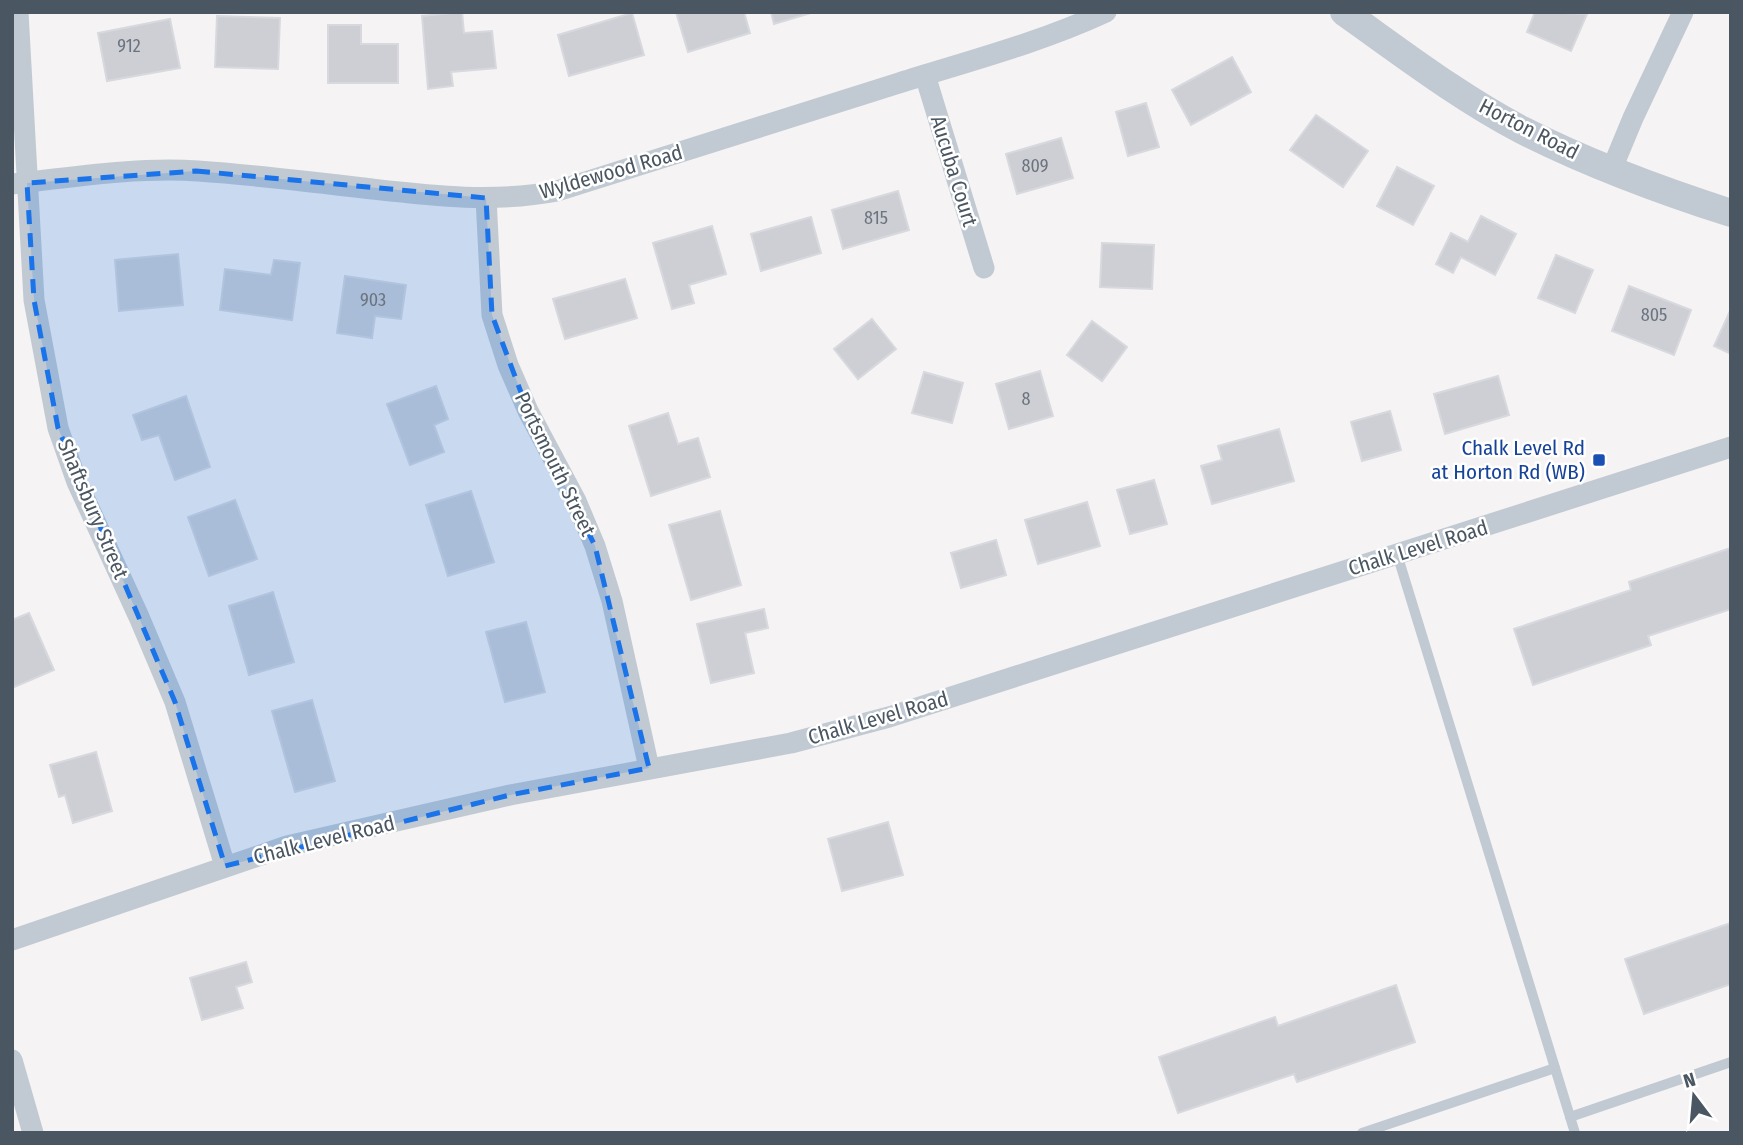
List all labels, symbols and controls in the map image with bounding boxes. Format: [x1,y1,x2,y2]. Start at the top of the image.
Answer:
house number: 912 [117,35,141,57]
street label: Horton Road [1475,93,1583,165]
street label: Aucuba Court [925,112,983,230]
street label: Wyldewood Road [536,139,686,205]
house number: 809 [1022,155,1048,177]
house number: 815 [864,207,888,229]
house number: 903 [360,289,386,311]
house number: 805 [1641,304,1667,326]
street label: Portsmouth Street [509,388,601,540]
house number: 8 [1022,388,1031,410]
street label: Shaftsbury Street [52,435,134,583]
place label: Chalk Level Rd at Horton Rd (WB) [1431,435,1585,485]
marker: Chalk Level Rd at Horton Rd (WB) [1591,452,1607,468]
street label: Chalk Level Road [1345,514,1491,582]
street label: Chalk Level Road [805,686,951,750]
street label: Chalk Level Road [251,810,397,870]
north arrow [1659,1061,1729,1131]
text: N [1681,1068,1698,1093]

